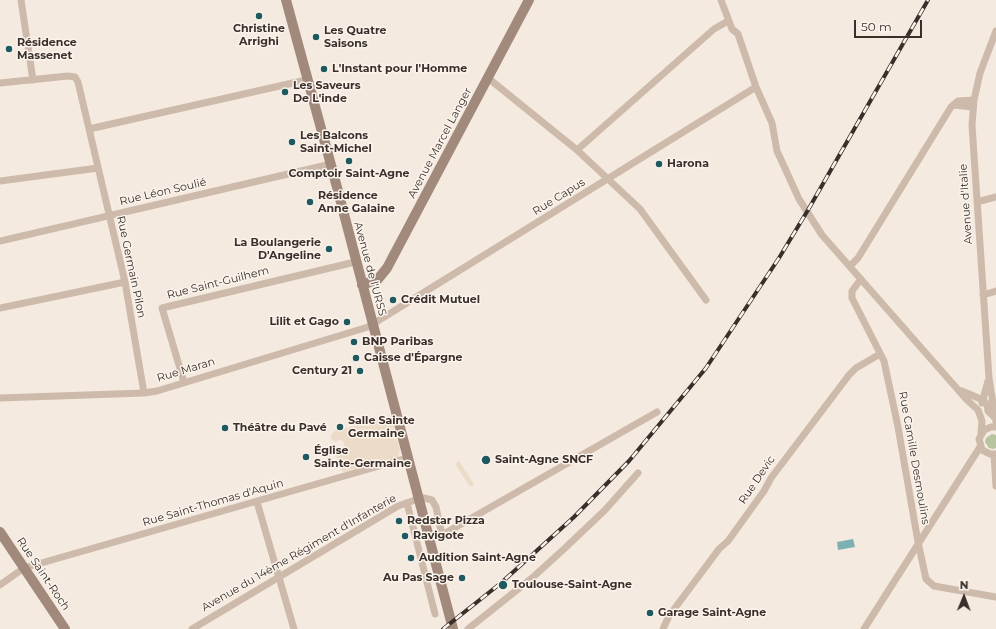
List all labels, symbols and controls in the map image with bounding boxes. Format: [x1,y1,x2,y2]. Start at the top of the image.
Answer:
marker: Christine Arrighi [254,11,264,21]
scale bar [856,12,924,38]
text: 50 m [861,19,892,34]
place label: Christine Arrighi [233,22,285,48]
place label: Les Quatre Saisons [324,24,386,50]
marker: Les Quatre Saisons [311,32,321,42]
place label: Résidence Massenet [17,36,77,62]
marker: Résidence Massenet [4,44,14,54]
place label: L'Instant pour l'Homme [332,62,467,76]
marker: L'Instant pour l'Homme [319,64,329,74]
place label: Les Saveurs De L'inde [293,79,361,105]
street label: Avenue Marcel Langer [405,85,475,201]
marker: Les Saveurs De L'inde [280,87,290,97]
place label: Les Balcons Saint-Michel [300,129,372,155]
marker: Les Balcons Saint-Michel [287,137,297,147]
marker: Comptoir Saint-Agne [344,156,354,166]
place label: Harona [667,157,709,171]
marker: Harona [654,159,664,169]
street label: Avenue d'Italie [957,163,975,245]
place label: Comptoir Saint-Agne [288,167,410,181]
street label: Rue Léon Soulié [118,176,208,208]
street label: Rue Capus [530,176,588,218]
place label: Résidence Anne Galaine [318,189,395,215]
marker: Résidence Anne Galaine [305,197,315,207]
street label: Rue Germain Pilon [114,215,148,319]
street label: Avenue de l'URSS [351,221,389,317]
place label: La Boulangerie D'Angeline [234,236,321,262]
marker: La Boulangerie D'Angeline [324,244,334,254]
street label: Rue Saint-Guilhem [166,264,270,302]
place label: Crédit Mutuel [401,293,480,307]
marker: Crédit Mutuel [388,295,398,305]
place label: Lilit et Gago [269,315,339,329]
marker: Lilit et Gago [342,317,352,327]
place label: BNP Paribas [362,335,433,349]
marker: BNP Paribas [349,337,359,347]
place label: Caisse d'Épargne [364,351,462,365]
marker: Caisse d'Épargne [351,353,361,363]
street label: Rue Maran [155,355,217,385]
place label: Century 21 [292,364,352,378]
marker: Century 21 [355,366,365,376]
street label: Rue Camille Desmoulins [896,390,932,526]
place label: Salle Sainte Germaine [348,414,415,440]
place label: Théâtre du Pavé [233,421,327,435]
marker: Salle Sainte Germaine [335,422,345,432]
marker: Théâtre du Pavé [220,423,230,433]
place label: Église Sainte-Germaine [314,444,411,470]
marker: Église Sainte-Germaine [301,452,311,462]
place label: Saint-Agne SNCF [495,453,593,467]
street label: Rue Devic [736,453,778,507]
marker: Saint-Agne SNCF [480,454,492,466]
street label: Rue Saint-Thomas d'Aquin [141,477,285,529]
street label: Avenue du 14ème Régiment d'Infanterie [199,492,399,614]
place label: Redstar Pizza [407,514,485,528]
marker: Redstar Pizza [394,516,404,526]
place label: Ravigote [413,529,464,543]
marker: Ravigote [400,531,410,541]
street label: Rue Saint-Roch [14,535,72,613]
place label: Audition Saint-Agne [419,551,536,565]
marker: Audition Saint-Agne [406,553,416,563]
place label: Au Pas Sage [383,571,454,585]
marker: Au Pas Sage [457,573,467,583]
north arrow [944,577,984,617]
place label: Toulouse-Saint-Agne [512,578,632,592]
text: N [960,578,969,592]
marker: Toulouse-Saint-Agne [497,579,509,591]
place label: Garage Saint-Agne [658,606,766,620]
marker: Garage Saint-Agne [645,608,655,618]

